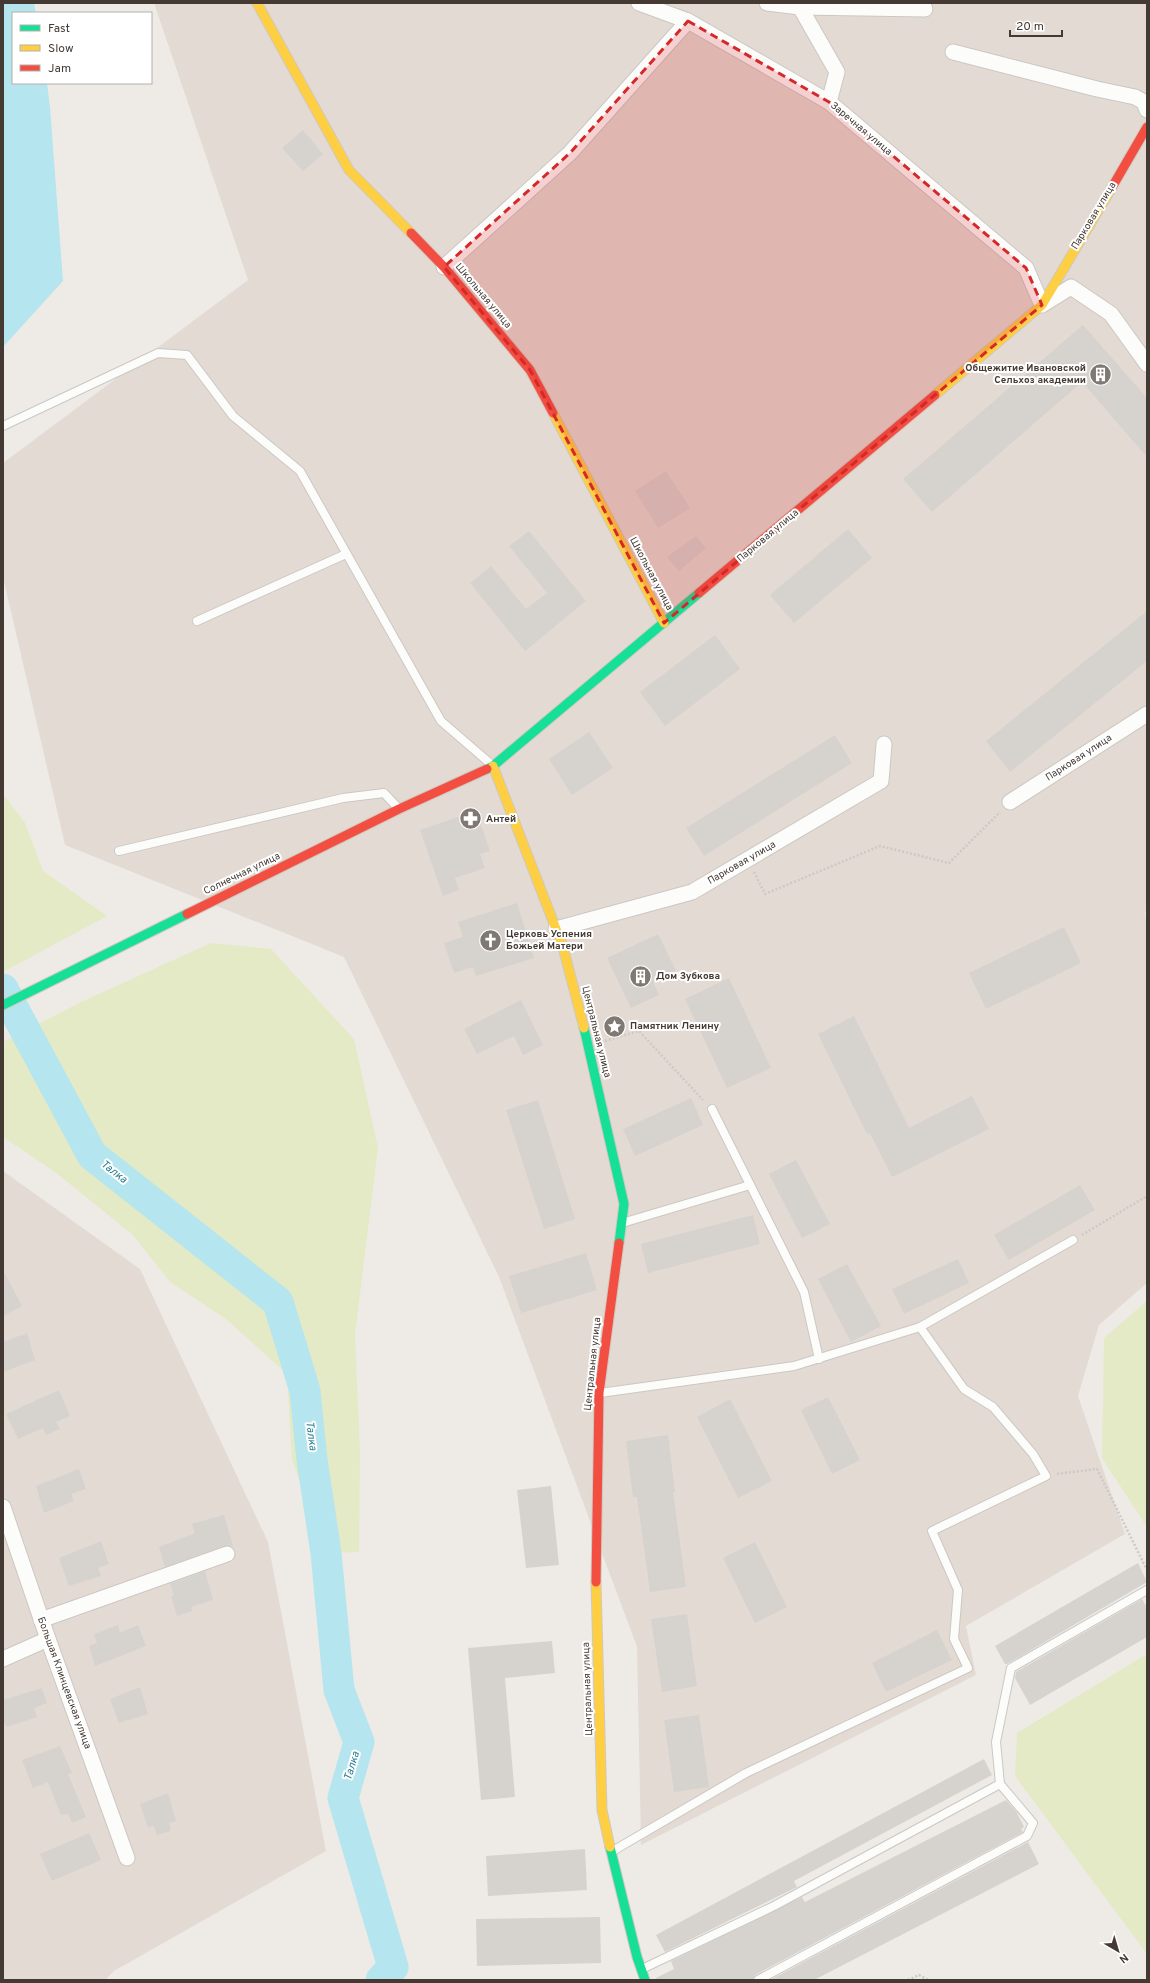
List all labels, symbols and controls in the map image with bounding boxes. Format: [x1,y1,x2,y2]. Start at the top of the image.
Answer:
legend [12,12,152,84]
scale bar [1010,12,1062,38]
text: 20 m [1016,19,1044,35]
text: Fast [48,21,70,37]
text: Slow [48,41,74,57]
text: Jam [48,61,71,77]
street label: Заречная улица [827,99,895,159]
street label: Парковая улица [1069,180,1119,252]
street label: Школьная улица [452,261,514,331]
building icon: Общежитие Ивановской Сельхоз академии [1088,361,1114,387]
place label: Общежитие Ивановской Сельхоз академии [965,362,1086,387]
street label: Парковая улица [734,506,802,566]
street label: Школьная улица [626,535,676,613]
street label: Парковая улица [1043,732,1115,784]
pharmacy icon: Антей [458,806,484,832]
place label: Антей [486,813,516,826]
street label: Парковая улица [706,838,778,888]
street label: Солнечная улица [202,850,282,898]
church icon: Церковь Успения Божьей Матери [478,927,504,953]
place label: Церковь Успения Божьей Матери [506,928,592,953]
building icon: Дом Зубкова [627,963,653,989]
place label: Дом Зубкова [656,970,720,983]
street label: Центральная улица [578,985,614,1079]
place icon: Памятник Ленину [601,1013,627,1039]
place label: Памятник Ленину [630,1020,720,1033]
water label: Талка [98,1157,130,1187]
street label: Центральная улица [582,1317,604,1411]
water label: Талка [302,1421,320,1452]
street label: Большая Клинцевская улица [34,1615,94,1751]
street label: Центральная улица [580,1642,596,1736]
water label: Талка [341,1750,363,1782]
north arrow [1098,1931,1138,1971]
text: N [1116,1950,1131,1966]

